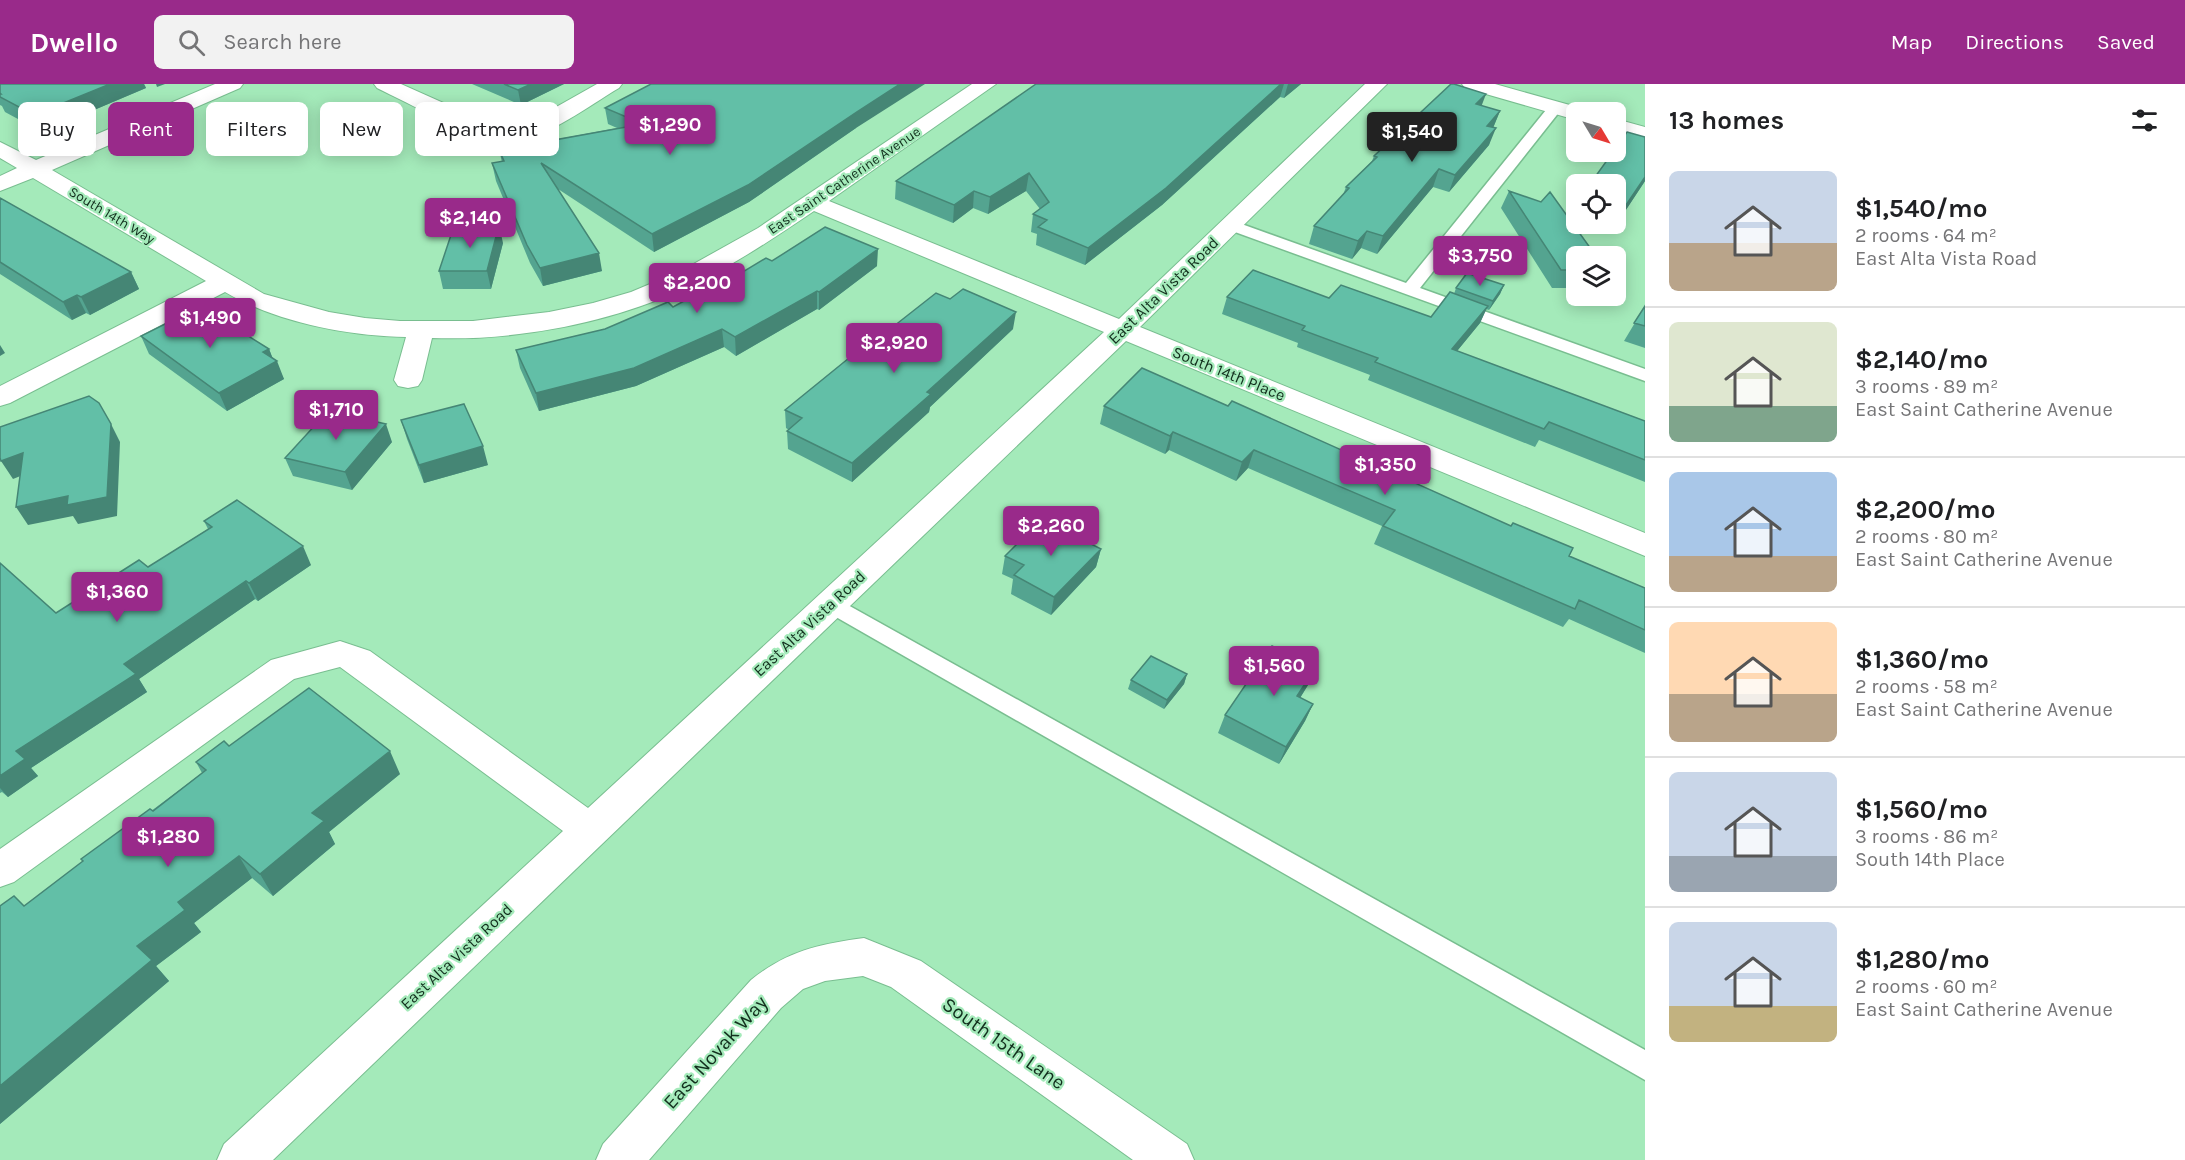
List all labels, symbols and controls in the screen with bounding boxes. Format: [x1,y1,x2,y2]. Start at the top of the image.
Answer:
search box [154,15,574,69]
text: Dwello [30,26,118,59]
icon: search [175,26,208,59]
text: Search here [223,29,342,55]
text: Map [1891,30,1932,54]
text: Directions [1965,30,2064,54]
text: Saved [2097,30,2155,54]
chip: Buy [18,102,96,156]
chip: Rent [108,102,194,156]
chip: Filters [206,102,308,156]
chip: New [320,102,403,156]
chip: Apartment [415,102,559,156]
north arrow [1566,102,1626,162]
map controls [1566,102,1626,306]
icon: filters [2128,104,2161,137]
pin: $1,290 [621,105,719,156]
text: 13 homes [1669,105,1784,136]
pin: $1,540 [1363,112,1461,163]
text: $1,290 [639,113,701,136]
text: $1,540 [1381,120,1443,143]
street label: East Saint Catherine Avenue [765,123,924,238]
button: locate [1566,174,1626,234]
street label: South 14th Way [66,183,158,248]
text: $1,540/mo [1855,193,1987,224]
icon: home [1717,195,1789,267]
pin: $2,140 [421,198,519,249]
text: $2,140 [439,206,501,229]
text: 2 rooms · 64 m² [1855,224,1997,247]
street label: East Alta Vista Road [1104,233,1222,348]
pin: $3,750 [1431,236,1529,287]
text: $3,750 [1447,244,1513,267]
button: layers [1566,246,1626,306]
text: East Alta Vista Road [1855,247,2037,270]
pin: $2,200 [648,263,746,314]
text: $2,200 [663,271,731,294]
pin: $1,490 [161,298,259,349]
text: $1,490 [179,306,241,329]
pin: $2,920 [845,323,943,374]
text: $2,920 [860,331,928,354]
street label: South 14th Place [1170,342,1288,405]
text: $2,140/mo [1855,344,1988,375]
icon: home [1717,346,1789,418]
text: 3 rooms · 89 m² [1855,375,1998,398]
pin: $1,710 [287,390,385,441]
text: $1,710 [308,398,364,421]
text: East Saint Catherine Avenue [1855,398,2113,421]
pin: $1,350 [1336,445,1434,496]
text: $1,350 [1354,453,1416,476]
text: $2,200/mo [1855,494,1996,525]
icon: home [1717,496,1789,568]
pin: $2,260 [1002,506,1100,557]
text: $2,260 [1017,514,1085,537]
text: 2 rooms · 80 m² [1855,525,1998,548]
text: East Saint Catherine Avenue [1855,548,2113,571]
street label: East Alta Vista Road [749,567,869,680]
pin: $1,360 [68,572,166,623]
text: $1,360 [85,580,149,603]
text: $1,360/mo [1855,644,1989,675]
pin: $1,560 [1225,646,1323,697]
icon: home [1717,646,1789,718]
text: $1,560 [1243,654,1305,677]
text: 2 rooms · 58 m² [1855,675,1998,698]
text: East Saint Catherine Avenue [1855,698,2113,721]
text: $1,560/mo [1855,794,1988,825]
icon: home [1717,796,1789,868]
pin: $1,280 [119,817,217,868]
text: $1,280 [136,825,200,848]
text: 3 rooms · 86 m² [1855,825,1998,848]
text: South 14th Place [1855,848,2005,871]
street label: East Alta Vista Road [396,900,516,1013]
text: $1,280/mo [1855,944,1989,975]
icon: home [1717,946,1789,1018]
text: 2 rooms · 60 m² [1855,975,1998,998]
street label: East Novak Way [659,991,772,1114]
street label: South 15th Lane [938,993,1069,1094]
text: East Saint Catherine Avenue [1855,998,2113,1021]

